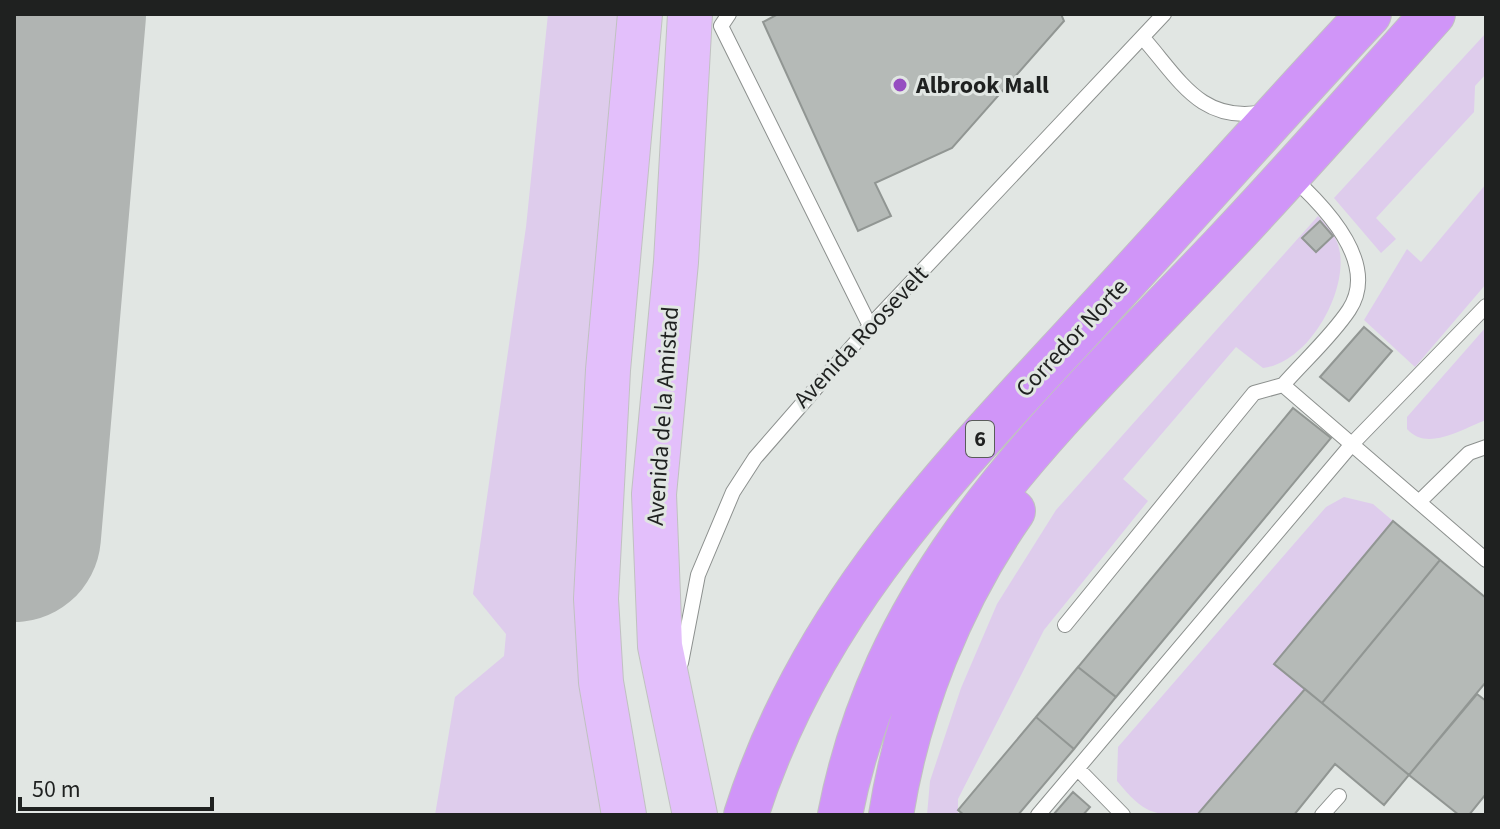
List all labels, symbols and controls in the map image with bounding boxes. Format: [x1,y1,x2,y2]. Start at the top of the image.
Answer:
place label: Albrook Mall [915,68,1049,103]
marker: Albrook Mall [891,76,909,94]
street label: Avenida Roosevelt [786,258,936,416]
street label: Corredor Norte [1008,271,1136,405]
street label: Avenida de la Amistad [638,305,688,527]
road number: 6 [966,421,994,457]
scale bar [20,761,212,811]
text: 50 m [32,772,81,807]

